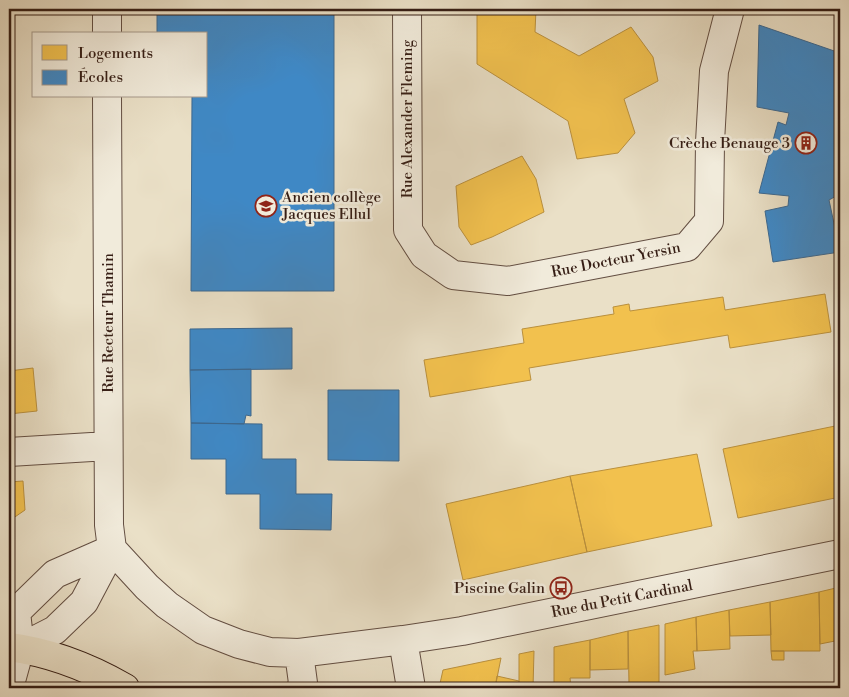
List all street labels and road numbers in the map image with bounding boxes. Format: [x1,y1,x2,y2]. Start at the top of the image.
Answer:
street label: Rue Alexander Fleming [398,39,417,198]
street label: Rue Docteur Yersin [550,238,682,282]
street label: Rue Recteur Thamin [99,253,118,393]
street label: Rue du Petit Cardinal [550,576,695,622]

